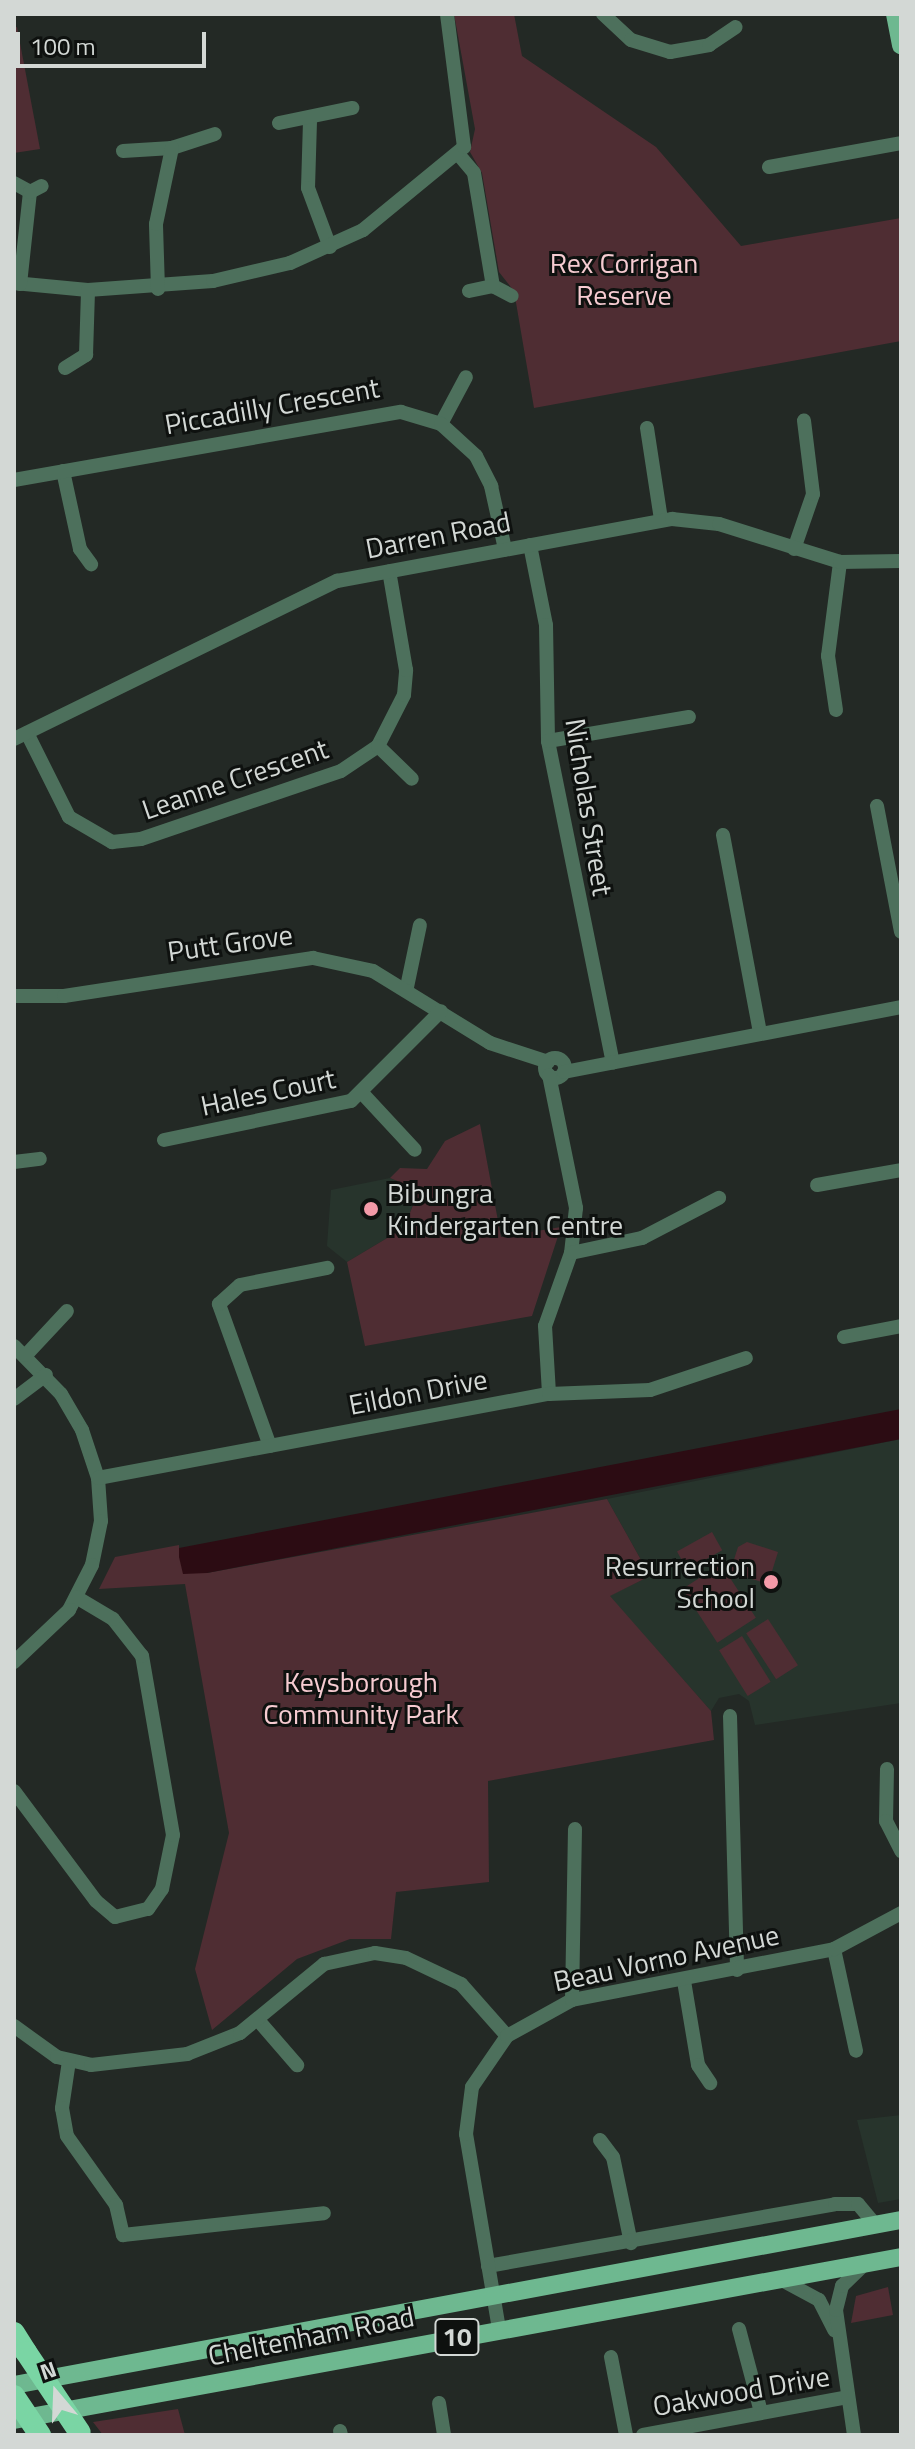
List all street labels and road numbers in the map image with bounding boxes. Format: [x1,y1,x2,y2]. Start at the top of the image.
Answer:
street label: Piccadilly Crescent [162,371,382,441]
street label: Darren Road [363,504,513,566]
street label: Nicholas Street [558,716,620,898]
street label: Leanne Crescent [138,731,332,827]
street label: Putt Grove [165,918,295,968]
street label: Hales Court [198,1061,338,1123]
street label: Eildon Drive [346,1362,490,1422]
street label: Beau Vorno Avenue [550,1918,782,1998]
street label: Cheltenham Road [205,2300,417,2372]
road number: 10 [433,2315,481,2359]
street label: Oakwood Drive [650,2359,832,2423]

